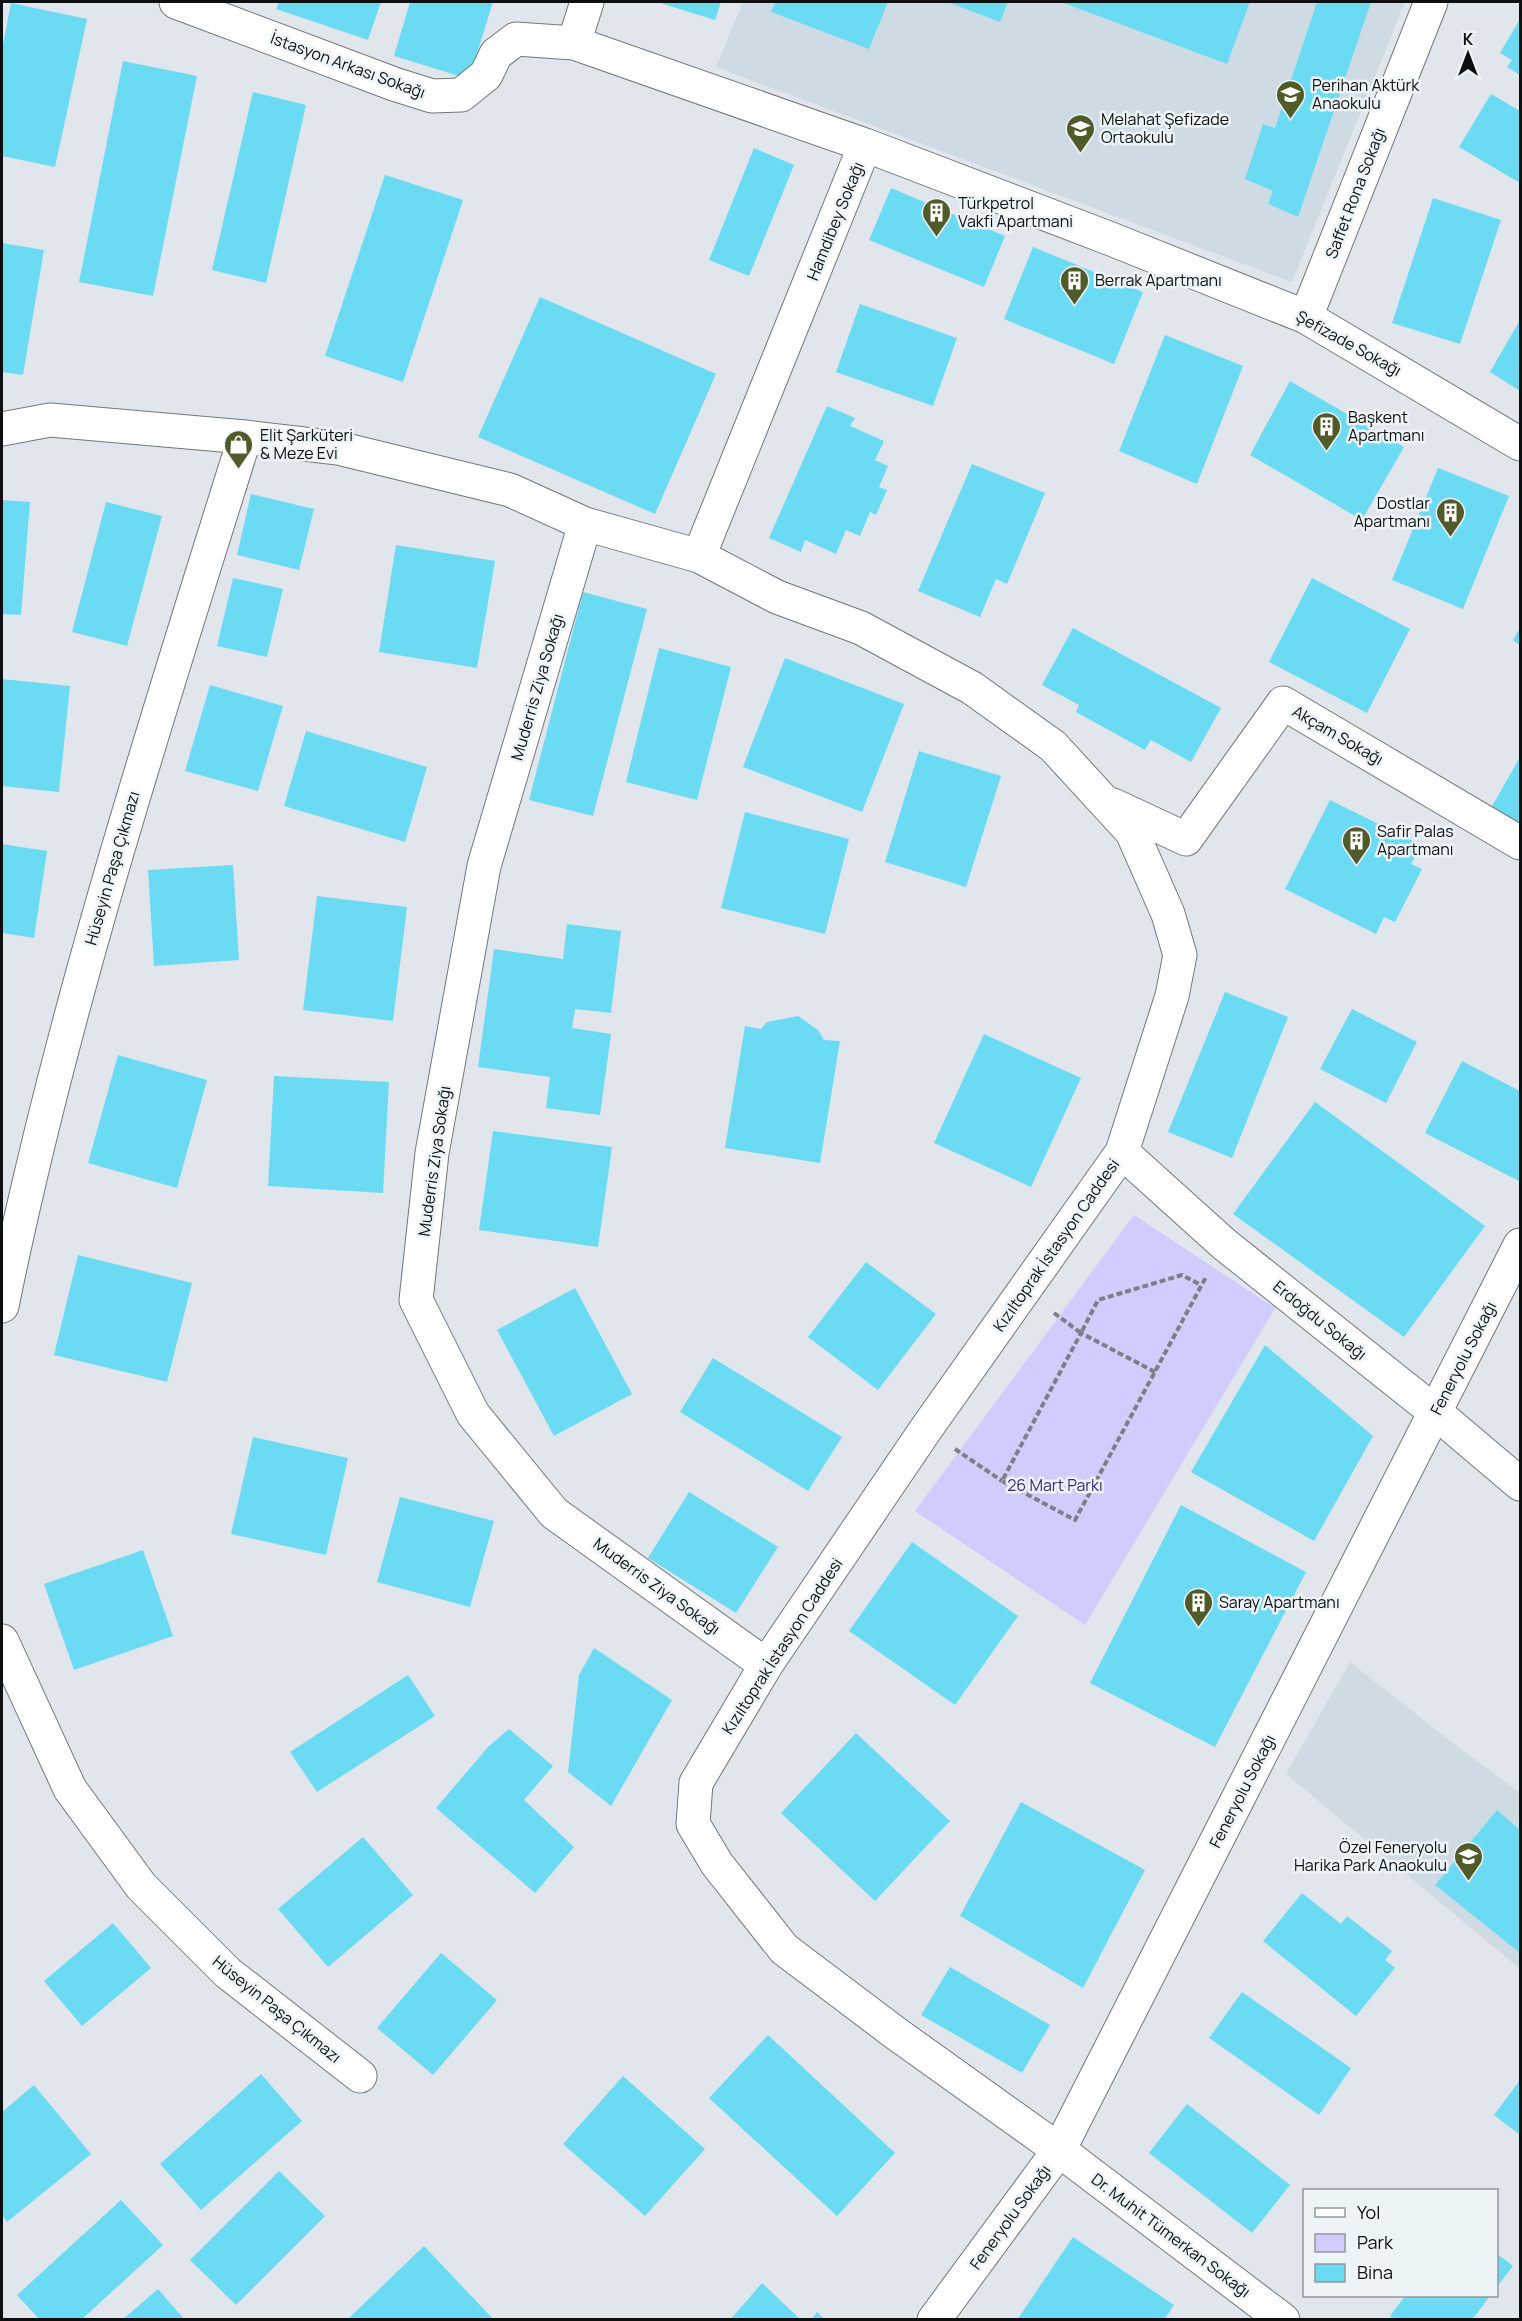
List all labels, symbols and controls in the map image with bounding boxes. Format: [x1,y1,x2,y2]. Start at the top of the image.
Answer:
north arrow [1438,24,1498,84]
street label: İstasyon Arkası Sokağı [268,27,428,103]
text: K [1463,28,1474,50]
place label: Perihan Aktürk Anaokulu [1312,74,1420,114]
school or university icon: Perihan Aktürk Anaokulu [1275,78,1307,120]
place label: Melahat Şefizade Ortaokulu [1101,108,1229,148]
school or university icon: Melahat Şefizade Ortaokulu [1064,112,1096,154]
street label: Saffet Rona Sokağı [1320,124,1390,262]
street label: Hamdibey Sokağı [801,158,869,284]
place label: Türkpetrol Vakfi Apartmani [958,192,1073,232]
building icon: Türkpetrol Vakfi Apartmani [921,196,953,238]
building icon: Berrak Apartmanı [1058,264,1090,306]
place label: Berrak Apartmanı [1095,269,1222,291]
street label: Şefizade Sokağı [1292,305,1406,381]
place label: Başkent Apartmanı [1348,406,1424,446]
building icon: Başkent Apartmanı [1311,410,1343,452]
place label: Elit Şarküteri & Meze Evi [260,424,353,464]
shop icon: Elit Şarküteri & Meze Evi [223,428,255,470]
place label: Dostlar Apartmanı [1354,492,1430,532]
building icon: Dostlar Apartmanı [1435,496,1467,538]
street label: Muderris Ziya Sokağı [506,611,568,763]
street label: Akçam Sokağı [1288,700,1388,770]
street label: Hüseyin Paşa Çıkmazı [79,788,145,948]
place label: Safir Palas Apartmanı [1377,820,1454,860]
building icon: Safir Palas Apartmanı [1340,824,1372,866]
street label: Muderris Ziya Sokağı [413,1084,455,1238]
street label: Kızıltoprak İstasyon Caddesi [988,1154,1124,1336]
street label: Erdoğdu Sokağı [1269,1275,1371,1365]
street label: Feneryolu Sokağı [1425,1297,1501,1419]
park label: 26 Mart Parkı [1007,1474,1103,1496]
street label: Muderris Ziya Sokağı [589,1532,725,1640]
street label: Kızıltoprak İstasyon Caddesi [717,1554,847,1738]
building icon: Saray Apartmanı [1182,1586,1214,1628]
place label: Saray Apartmanı [1219,1591,1340,1613]
street label: Feneryolu Sokağı [1204,1730,1280,1852]
place label: Özel Feneryolu Harika Park Anaokulu [1294,1836,1447,1876]
school or university icon: Özel Feneryolu Harika Park Anaokulu [1452,1840,1484,1882]
street label: Hüseyin Paşa Çıkmazı [208,1950,346,2068]
street label: Feneryolu Sokağı [964,2160,1056,2274]
street label: Dr. Muhit Tümerkan Sokağı [1087,2168,1255,2302]
legend [1303,2189,1498,2297]
text: Yol [1357,2200,1380,2224]
text: Park [1357,2230,1394,2254]
text: Bina [1357,2260,1393,2284]

